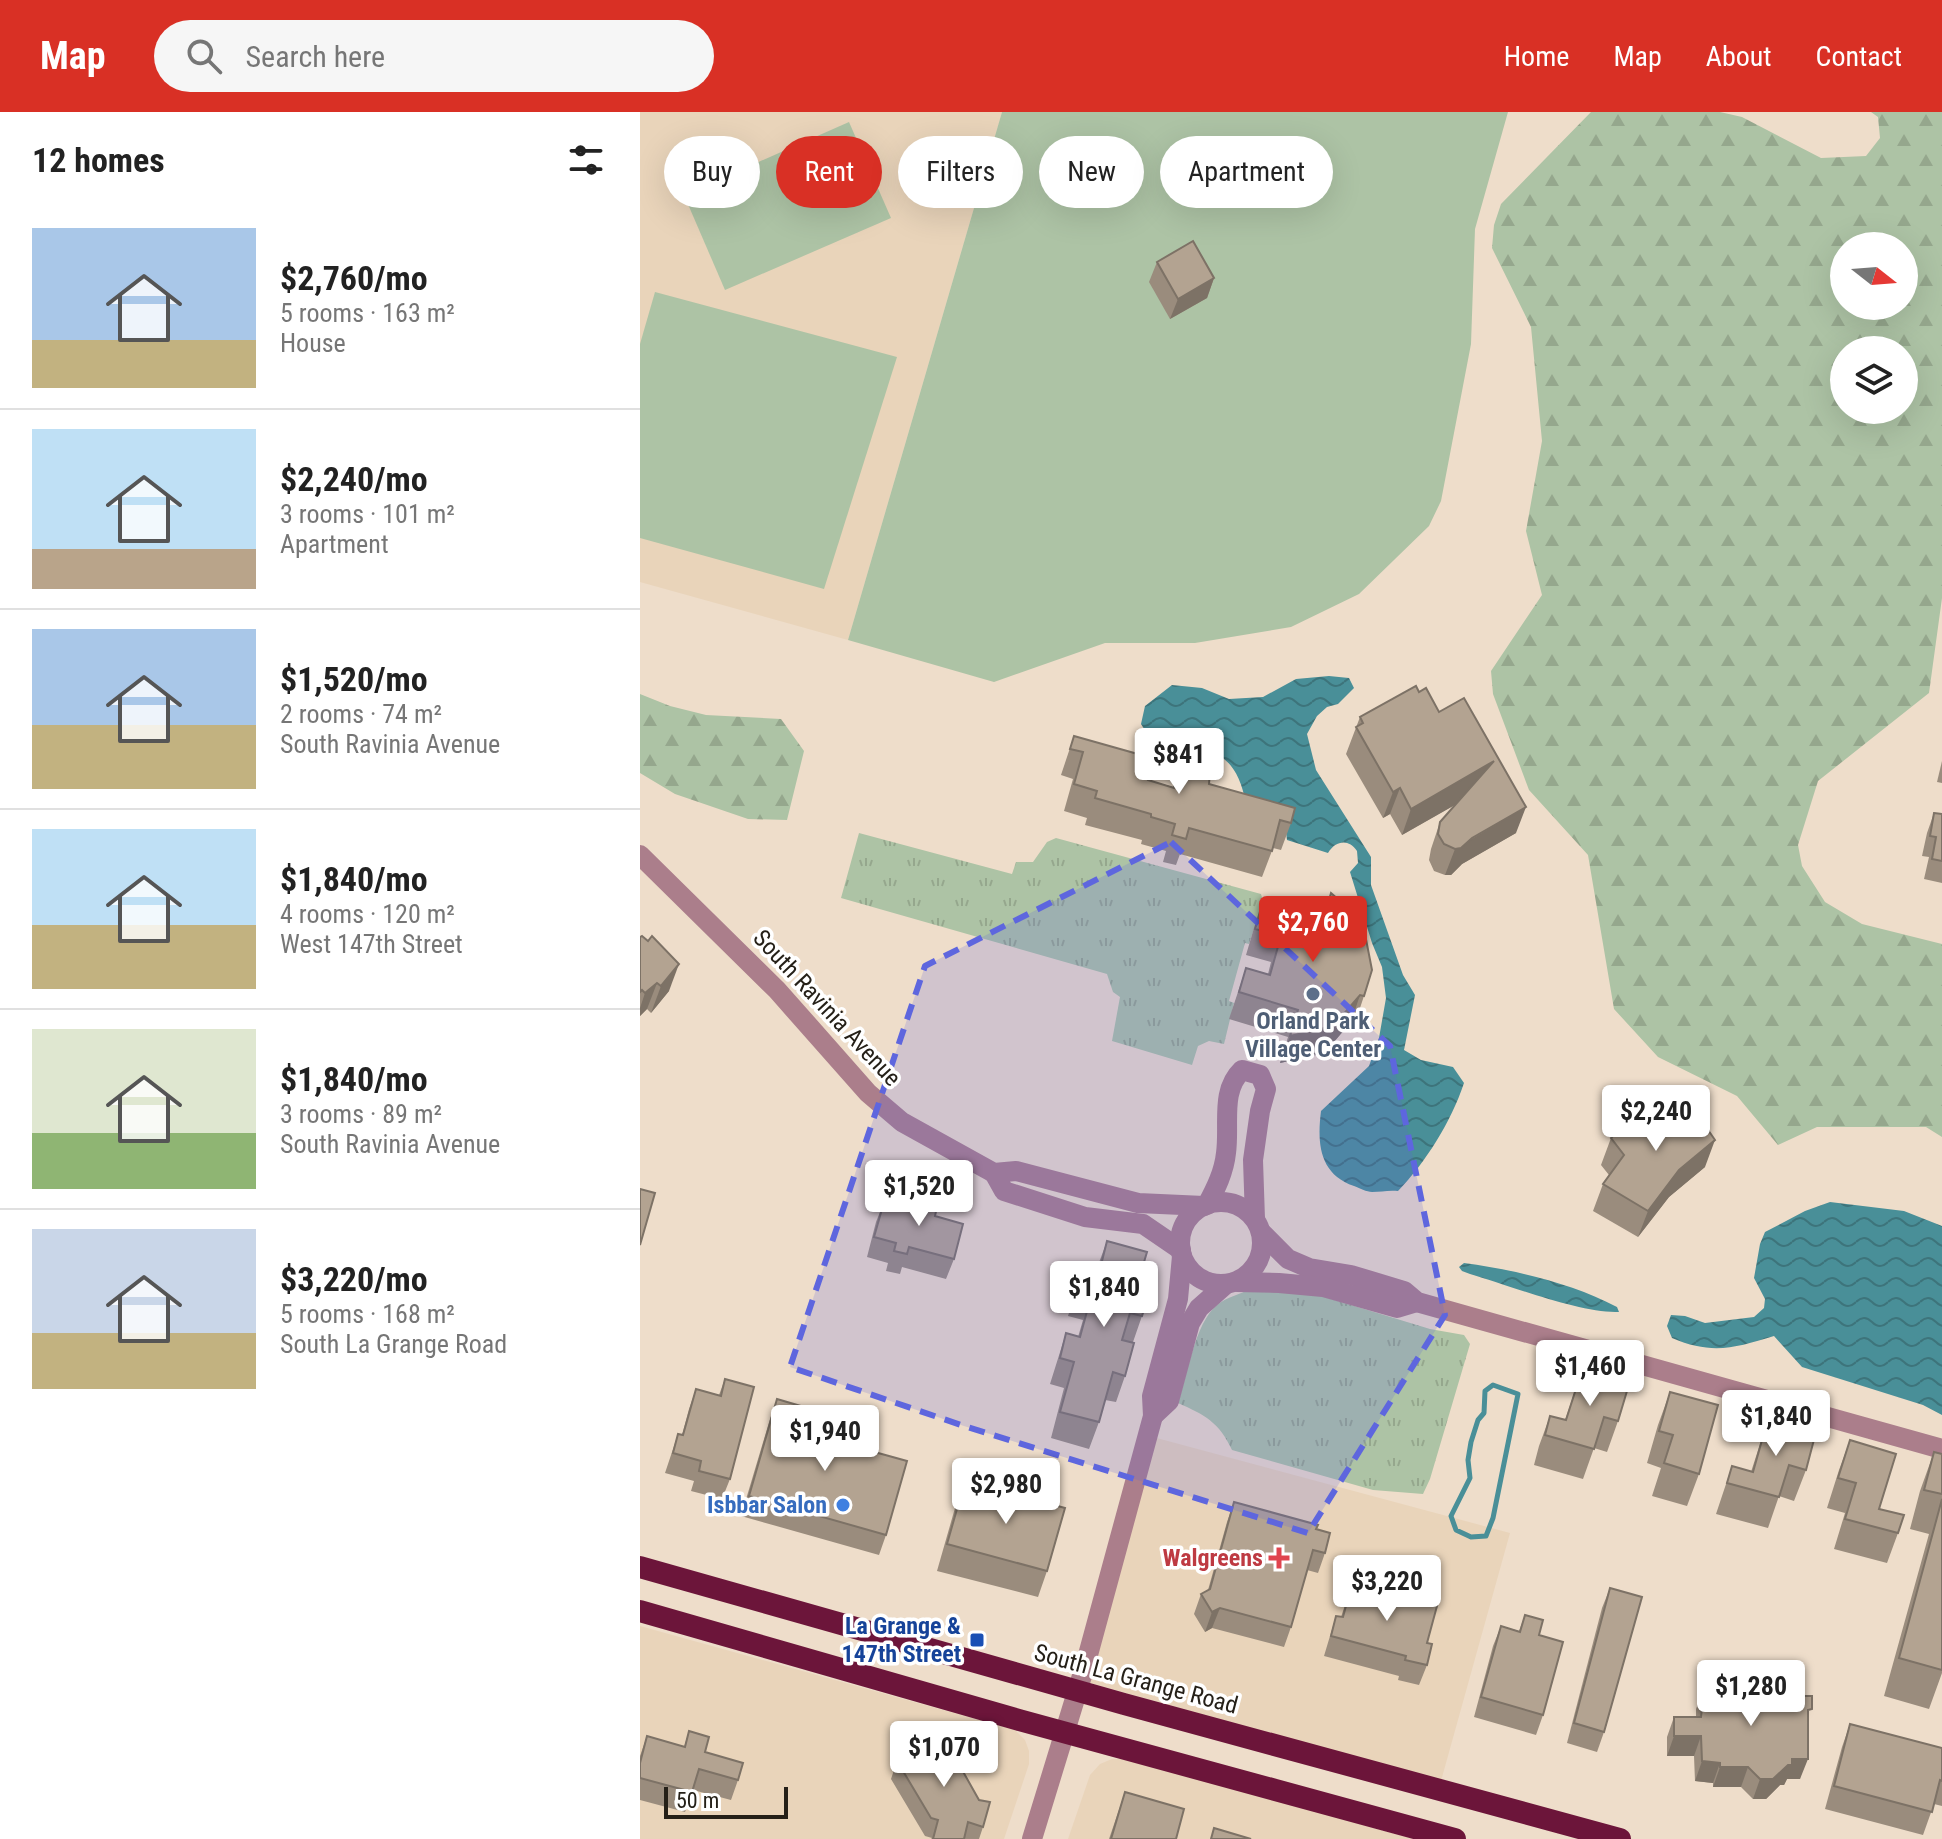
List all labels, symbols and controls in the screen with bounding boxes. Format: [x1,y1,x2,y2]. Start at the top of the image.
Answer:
search box [154,20,714,92]
text: Map [40,34,106,78]
icon: search [182,34,226,78]
text: Search here [246,39,385,74]
text: Home [1504,40,1569,73]
text: Map [1613,40,1662,73]
text: About [1706,40,1772,73]
text: Contact [1816,40,1902,73]
chip: Buy [664,136,760,208]
chip: Rent [776,136,882,208]
chip: Filters [898,136,1023,208]
chip: New [1039,136,1144,208]
chip: Apartment [1160,136,1333,208]
icon: filters [564,138,608,182]
text: 12 homes [32,140,165,180]
north arrow [1830,232,1918,320]
map controls [1830,232,1918,424]
text: $2,760/mo [280,258,428,298]
icon: home [96,260,192,356]
text: 5 rooms · 163 m² [280,298,455,328]
text: House [280,328,346,358]
button: layers [1830,336,1918,424]
text: $2,240/mo [280,459,428,499]
icon: home [96,461,192,557]
text: 3 rooms · 101 m² [280,499,455,529]
text: Apartment [280,529,389,559]
text: $1,520/mo [280,659,428,699]
icon: home [96,661,192,757]
text: 2 rooms · 74 m² [280,699,442,729]
pin: $841 [1132,728,1226,796]
text: South Ravinia Avenue [280,729,500,759]
text: $841 [1153,739,1205,769]
text: $1,840/mo [280,859,428,899]
icon: home [96,861,192,957]
pin: $2,760 [1248,896,1378,964]
text: 4 rooms · 120 m² [280,899,455,929]
text: $2,760 [1277,907,1349,937]
street label: South Ravinia Avenue [747,924,907,1092]
text: West 147th Street [280,929,463,959]
marker: Orland Park Village Center [1304,985,1322,1003]
place label: Orland Park Village Center [1245,1007,1381,1063]
text: $1,840/mo [280,1059,428,1099]
icon: home [96,1061,192,1157]
pin: $2,240 [1591,1085,1721,1153]
text: $2,240 [1620,1096,1692,1126]
text: 3 rooms · 89 m² [280,1099,442,1129]
text: South Ravinia Avenue [280,1129,500,1159]
pin: $1,520 [854,1160,984,1228]
text: $1,520 [883,1171,955,1201]
text: $3,220/mo [280,1259,428,1299]
icon: home [96,1261,192,1357]
pin: $1,840 [1039,1261,1169,1329]
text: $1,840 [1068,1272,1140,1302]
text: 5 rooms · 168 m² [280,1299,455,1329]
text: South La Grange Road [280,1329,507,1359]
pin: $1,460 [1525,1340,1655,1408]
text: $1,460 [1554,1351,1626,1381]
pin: $1,840 [1711,1390,1841,1458]
text: $1,840 [1740,1401,1812,1431]
pin: $1,940 [760,1405,890,1473]
text: $1,940 [789,1416,861,1446]
pin: $2,980 [941,1458,1071,1526]
text: $2,980 [970,1469,1042,1499]
place label: Isbbar Salon [707,1491,827,1519]
marker: Isbbar Salon [834,1496,852,1514]
place label: Walgreens [1163,1544,1263,1572]
marker: Walgreens [1270,1549,1288,1567]
pin: $3,220 [1322,1555,1452,1623]
text: $3,220 [1351,1566,1423,1596]
place label: La Grange & 147th Street [842,1612,961,1668]
marker: La Grange & 147th Street [968,1631,986,1649]
street label: South La Grange Road [1031,1638,1241,1720]
pin: $1,280 [1686,1660,1816,1728]
text: $1,280 [1715,1671,1787,1701]
pin: $1,070 [879,1721,1009,1789]
text: $1,070 [908,1732,980,1762]
scale bar [664,1783,788,1819]
text: 50 m [676,1788,719,1813]

